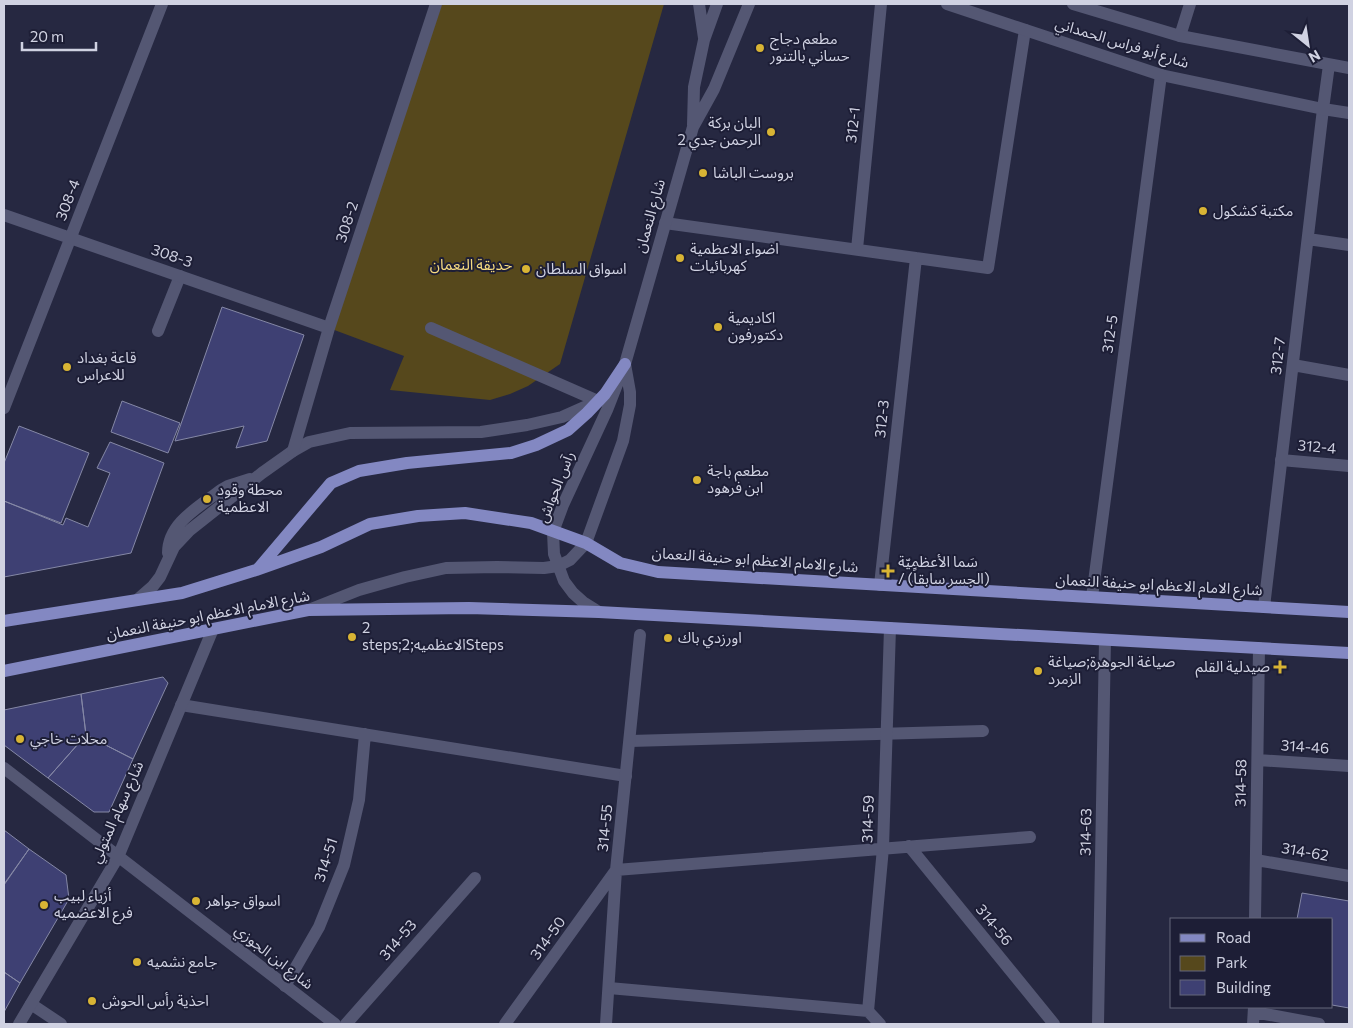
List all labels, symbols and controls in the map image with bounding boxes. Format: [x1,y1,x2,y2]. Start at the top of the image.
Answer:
street label: شارع أبو فراس الحمداني [1052,13,1192,75]
scale bar [22,20,96,52]
north arrow [1283,20,1333,70]
text: 20 m [30,27,64,45]
place label: مطعم دجاج حساني بالتنور [769,29,850,67]
marker: مطعم دجاج حساني بالتنور [754,42,766,54]
text: N [1306,47,1324,67]
street label: 312-1 [841,106,863,144]
place label: البان بركة الرحمن جدي 2 [677,113,761,151]
marker: البان بركة الرحمن جدي 2 [765,126,777,138]
place label: بروست الباشا [713,163,794,182]
marker: بروست الباشا [697,167,709,179]
street label: 308-4 [51,176,83,223]
street label: شارع النعمان [630,177,672,256]
street label: 308-2 [331,199,361,244]
place label: مكتبة كشكول [1213,201,1293,220]
marker: مكتبة كشكول [1197,205,1209,217]
place label: اضواء الاعظمية كهربائيات [690,239,779,275]
street label: 308-3 [149,240,195,270]
marker: اضواء الاعظمية كهربائيات [674,252,686,264]
park label: حديقة النعمان [430,255,512,274]
place label: اسواق السلطان [536,259,626,278]
marker: اسواق السلطان [520,263,532,275]
place label: اكاديمية دكتورفون [728,308,783,344]
street label: 312-5 [1097,314,1121,354]
marker: اكاديمية دكتورفون [712,321,724,333]
street label: 312-7 [1266,336,1288,376]
place label: قاعة بغداد للاعراس [77,348,137,384]
marker: قاعة بغداد للاعراس [61,361,73,373]
street label: 312-3 [870,399,892,439]
street label: 312-4 [1297,435,1337,457]
street label: رآس الحواش [533,448,578,525]
place label: مطعم باجة ابن فرهود [707,461,769,497]
marker: مطعم باجة ابن فرهود [691,474,703,486]
place label: محطة وقود الاعظمية [217,480,283,515]
marker: محطة وقود الاعظمية [201,493,213,505]
street label: شارع الامام الاعظم ابو حنيفة النعمان [651,543,859,579]
place label: سَما الأعظميّة / (الجسر سابقاً) [898,552,990,588]
marker: سَما الأعظميّة / (الجسر سابقاً) [882,565,894,577]
street label: شارع الامام الاعظم ابو حنيفة النعمان [1055,570,1263,602]
street label: شارع الامام الاعظم ابو حنيفة النعمان [104,585,312,647]
place label: 2 steps;الاعظميه;2Steps [362,618,504,653]
place label: اورزدي باك [678,628,742,649]
marker: 2 steps;الاعظميه;2Steps [346,631,358,643]
marker: اورزدي باك [662,632,674,644]
place label: صياغة الجوهرة;صياغة الزمرد [1048,652,1175,688]
place label: صيدلية القلم [1195,657,1270,678]
marker: صيدلية القلم [1274,661,1286,673]
marker: صياغة الجوهرة;صياغة الزمرد [1032,665,1044,677]
place label: محلات خاجي [30,729,107,750]
marker: محلات خاجي [14,733,26,745]
street label: 314-46 [1280,735,1330,757]
street label: شارع سهام المتولي [86,758,150,867]
street label: 314-58 [1231,759,1249,807]
street label: 314-59 [857,795,877,843]
street label: 314-55 [593,803,615,852]
street label: 314-63 [1076,808,1094,856]
street label: 314-51 [309,835,341,884]
street label: 314-62 [1280,838,1330,864]
place label: أزياء لبيب فرع الاعضميه [54,886,133,925]
place label: اسواق جواهر [205,891,281,910]
marker: اسواق جواهر [190,895,202,907]
marker: أزياء لبيب فرع الاعضميه [38,899,50,911]
street label: 314-56 [973,900,1017,949]
street label: 314-50 [526,912,569,962]
street label: 314-53 [375,916,420,963]
legend [1170,918,1333,1008]
street label: شارع ابن الجوزي [229,920,318,996]
text: Road [1216,928,1251,946]
place label: جامع نشميه [147,952,217,974]
text: Park [1216,953,1247,971]
marker: جامع نشميه [131,956,143,968]
text: Building [1216,978,1271,996]
place label: احذية رأس الحوش [102,991,209,1010]
marker: احذية رأس الحوش [86,995,98,1007]

